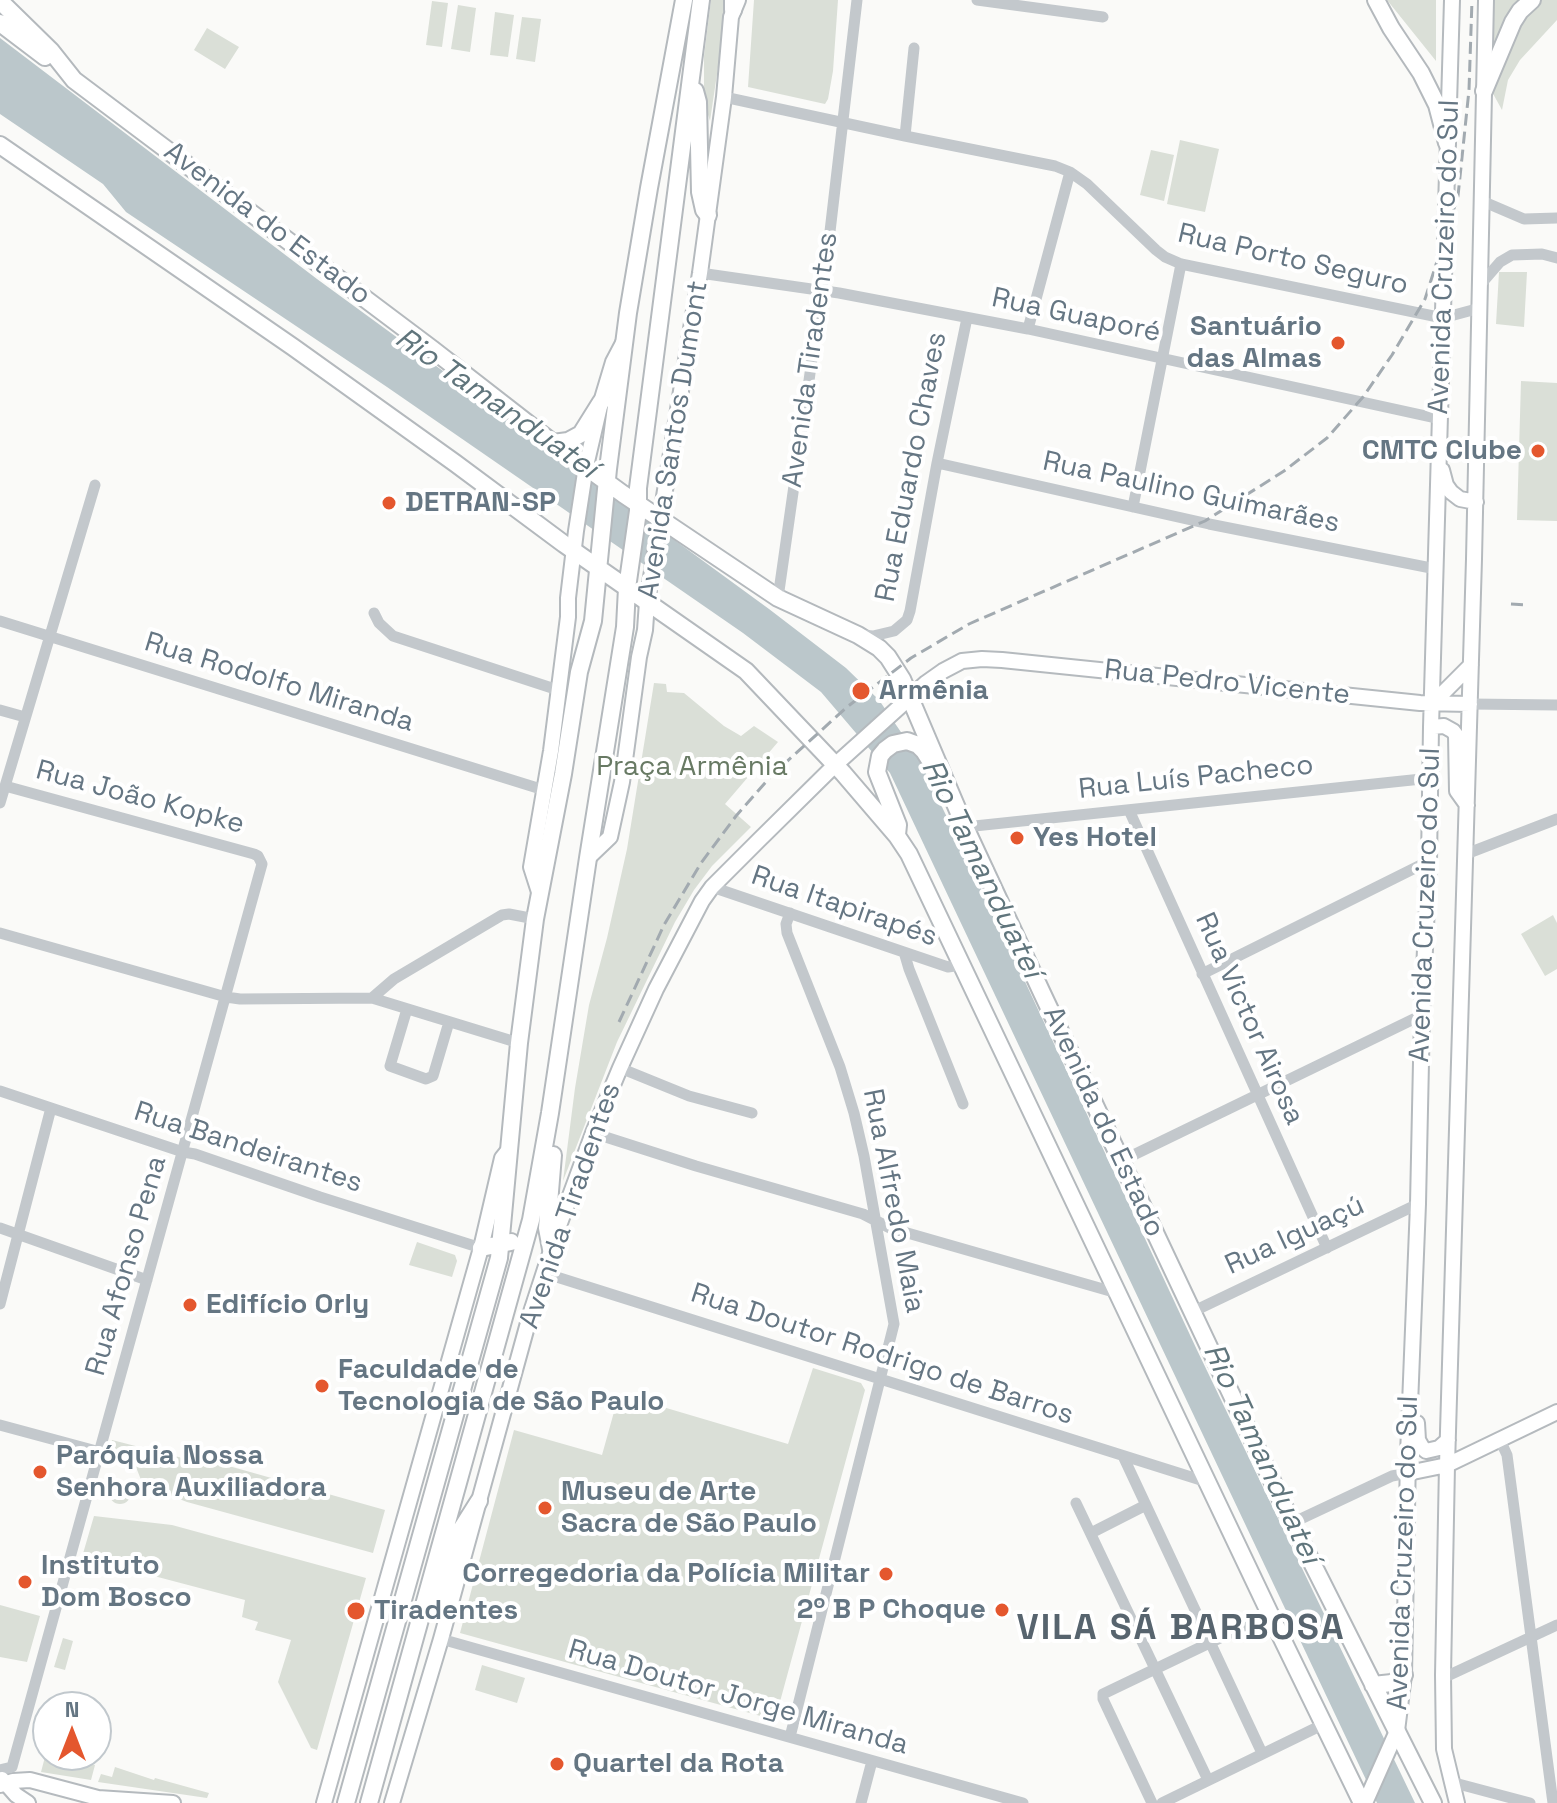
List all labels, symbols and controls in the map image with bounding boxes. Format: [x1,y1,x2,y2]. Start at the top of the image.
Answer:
street label: Avenida Cruzeiro do Sul [1423,99,1467,415]
street label: Avenida do Estado [157,135,377,313]
street label: Rua Porto Seguro [1175,217,1411,303]
street label: Avenida Tiradentes [776,230,846,490]
street label: Avenida Santos Dumont [632,278,716,602]
street label: Rua Guaporé [988,282,1164,350]
place label: Santuário das Almas [1186,310,1322,376]
water label: Rio Tamanduateí [388,321,604,487]
street label: Rua Eduardo Chaves [869,329,955,605]
marker: Santuário das Almas [1329,334,1347,352]
place label: CMTC Clube [1362,434,1522,468]
marker: CMTC Clube [1529,442,1547,460]
street label: Rua Paulino Guimarães [1039,445,1343,541]
place label: DETRAN-SP [405,486,556,520]
marker: DETRAN-SP [380,494,398,512]
street label: Rua Rodolfo Miranda [140,626,418,740]
street label: Rua Pedro Vicente [1102,653,1352,713]
place label: Armênia [879,674,989,708]
marker: Armênia [850,680,872,702]
street label: Avenida Cruzeiro do Sul [1404,747,1448,1063]
street label: Rua Luís Pacheco [1077,749,1315,807]
park label: Praça Armênia [596,750,788,784]
street label: Rua João Kopke [32,754,248,842]
water label: Rio Tamanduateí [913,754,1049,984]
place label: Yes Hotel [1033,821,1157,855]
marker: Yes Hotel [1008,829,1026,847]
street label: Rua Itapirapés [747,859,941,955]
street label: Rua Victor Airosa [1187,908,1311,1130]
street label: Avenida do Estado [1035,1002,1171,1242]
street label: Avenida Tiradentes [513,1079,629,1333]
street label: Rua Alfredo Maia [855,1086,931,1316]
street label: Rua Bandeirantes [130,1095,366,1201]
street label: Rua Afonso Pena [80,1152,174,1380]
street label: Rua Iguaçú [1220,1189,1370,1283]
street label: Rua Doutor Rodrigo de Barros [686,1277,1078,1433]
place label: Edifício Orly [206,1288,369,1322]
marker: Edifício Orly [181,1296,199,1314]
water label: Rio Tamanduateí [1194,1338,1328,1570]
place label: Faculdade de Tecnologia de São Paulo [338,1353,664,1419]
marker: Faculdade de Tecnologia de São Paulo [313,1377,331,1395]
street label: Avenida Cruzeiro do Sul [1382,1395,1426,1711]
place label: Paróquia Nossa Senhora Auxiliadora [56,1439,327,1505]
marker: Paróquia Nossa Senhora Auxiliadora [31,1463,49,1481]
place label: Museu de Arte Sacra de São Paulo [561,1475,817,1541]
marker: Museu de Arte Sacra de São Paulo [536,1499,554,1517]
place label: Instituto Dom Bosco [41,1549,192,1615]
place label: Corregedoria da Polícia Militar [462,1557,870,1591]
marker: Corregedoria da Polícia Militar [877,1565,895,1583]
marker: Instituto Dom Bosco [16,1573,34,1591]
place label: 2º B P Choque [797,1593,986,1627]
place label: Tiradentes [374,1594,518,1628]
marker: Tiradentes [345,1600,367,1622]
marker: 2º B P Choque [993,1601,1011,1619]
district label: VILA SÁ BARBOSA [1016,1607,1346,1651]
street label: Rua Doutor Jorge Miranda [564,1633,912,1763]
north arrow [32,1691,112,1771]
text: N [65,1695,79,1723]
place label: Quartel da Rota [573,1747,784,1781]
marker: Quartel da Rota [548,1755,566,1773]

